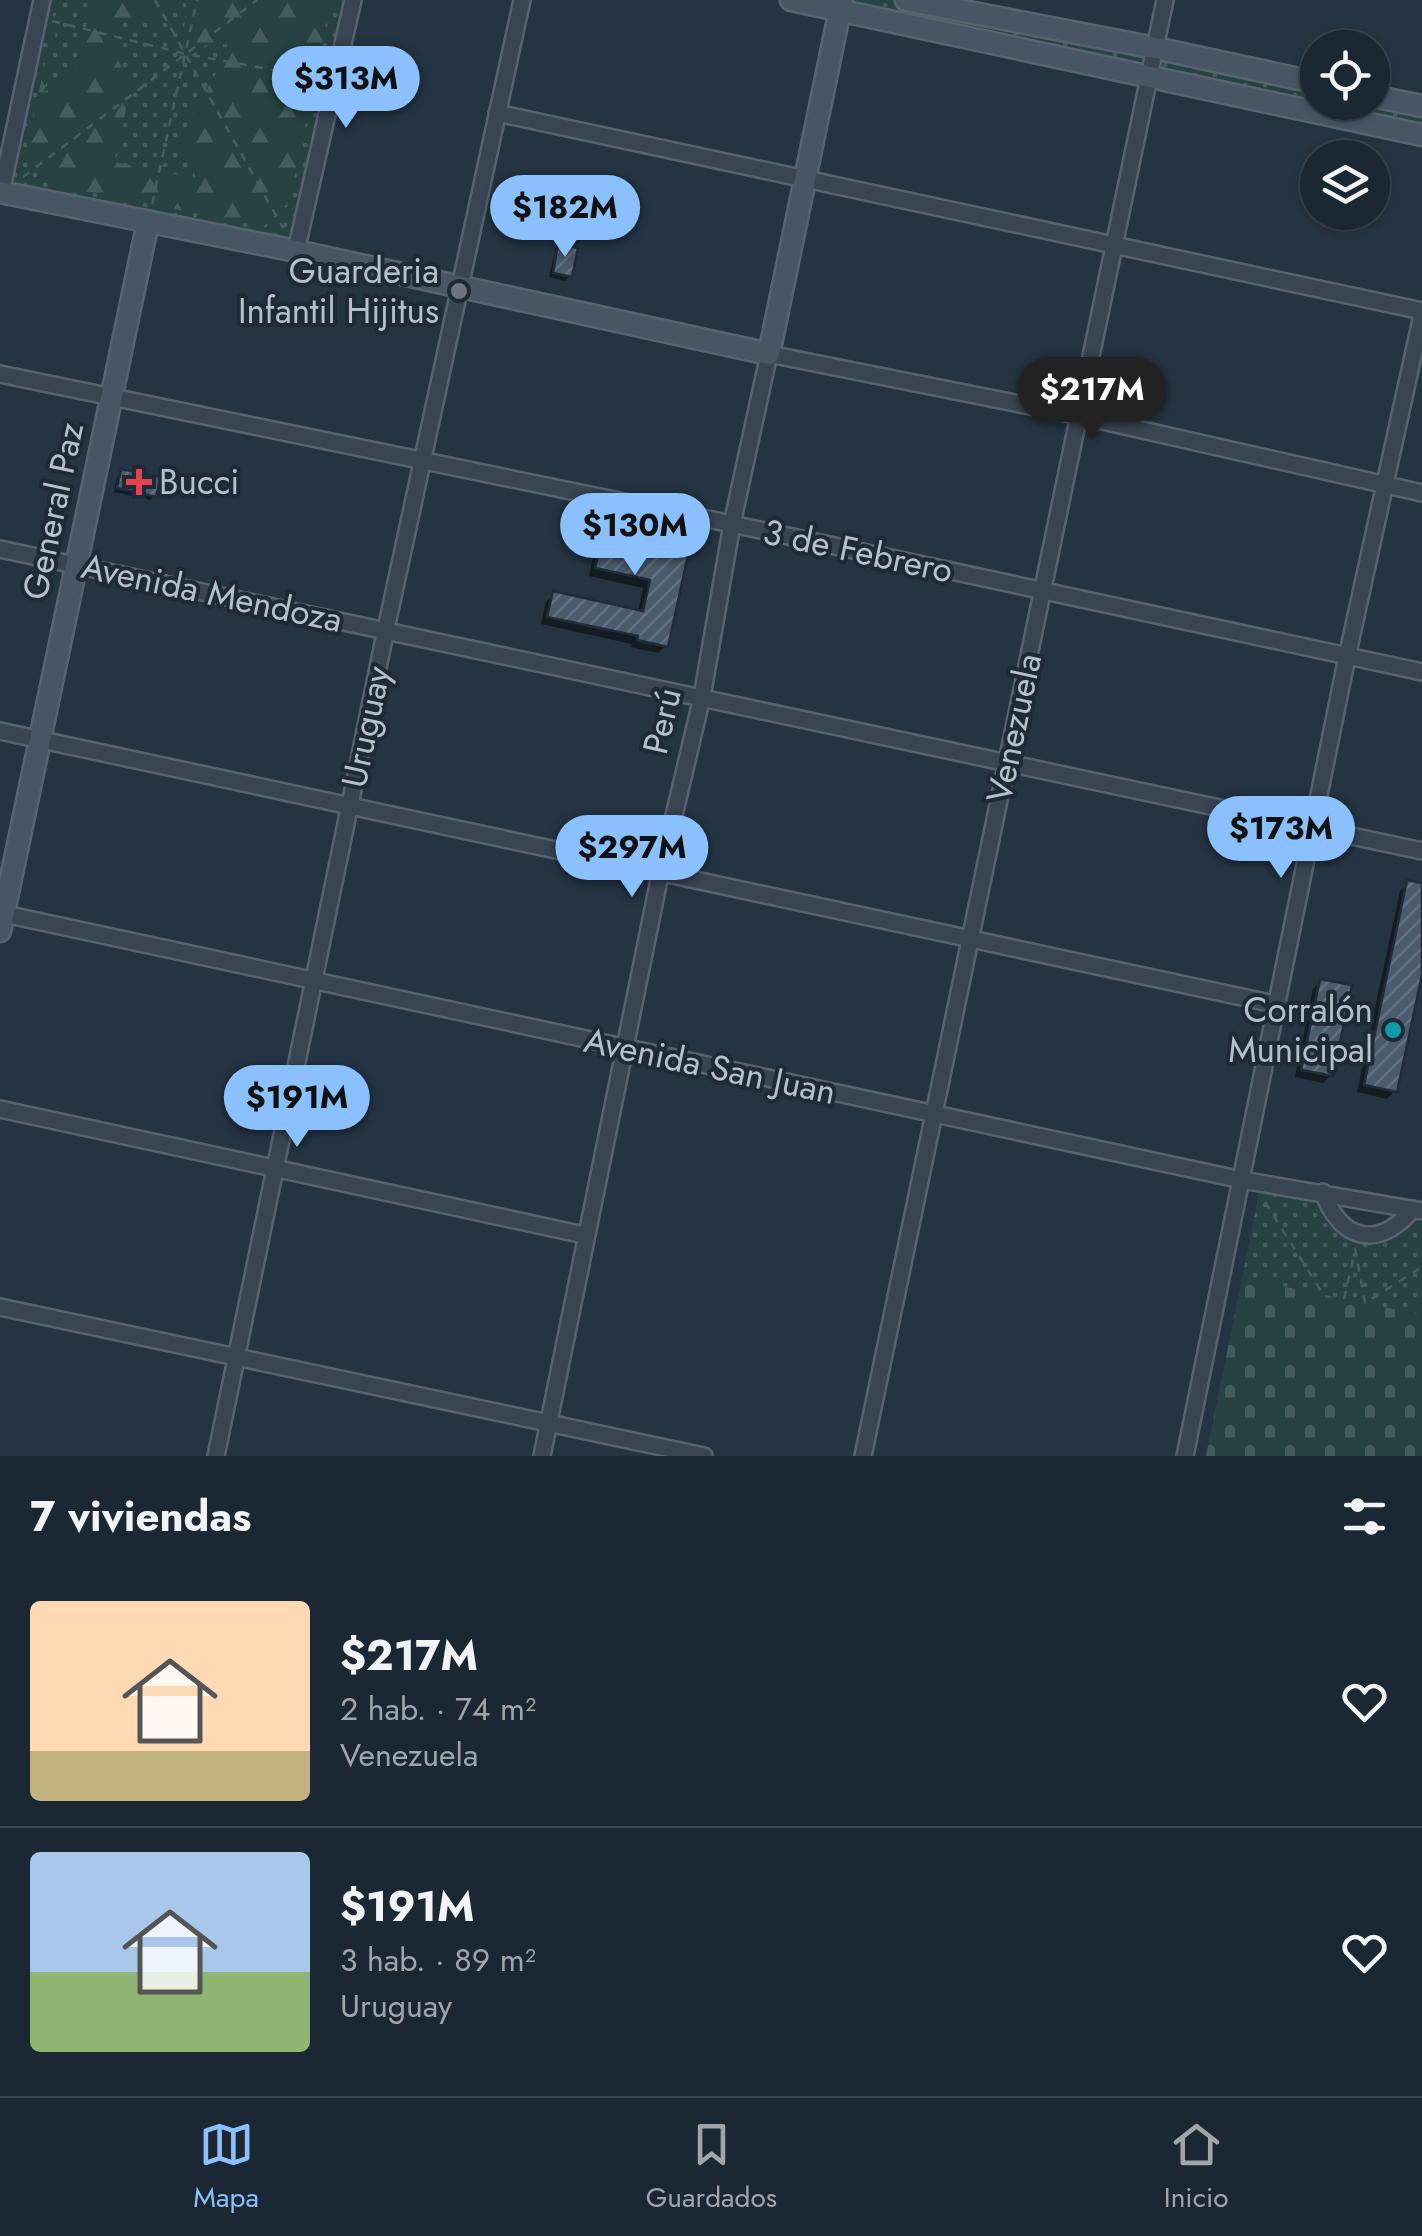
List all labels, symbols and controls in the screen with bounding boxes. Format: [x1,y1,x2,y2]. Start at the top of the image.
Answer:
map controls [1300,30,1390,230]
button: locate [1300,30,1390,120]
pin: $313M [276,46,416,131]
text: $313M [294,55,398,101]
button: layers [1300,140,1390,230]
pin: $182M [495,175,635,260]
text: $182M [512,184,618,230]
place label: Guarderia Infantil Hijitus [238,246,439,336]
marker: Guarderia Infantil Hijitus [448,280,470,302]
pin: $217M [1022,357,1162,442]
text: $217M [1040,366,1145,412]
street label: General Paz [10,418,96,604]
place label: Bucci [159,457,239,507]
marker: Bucci [128,471,150,493]
pin: $130M [565,493,705,578]
text: $130M [582,502,688,548]
street label: 3 de Febrero [759,507,957,595]
street label: Avenida Mendoza [77,541,347,645]
street label: Venezuela [974,649,1054,807]
street label: Uruguay [329,661,403,792]
street label: Perú [630,683,694,759]
pin: $173M [1211,796,1351,881]
text: $173M [1229,805,1333,851]
pin: $297M [562,815,702,900]
text: $297M [577,824,687,870]
place label: Corralón Municipal [1228,985,1373,1075]
street label: Avenida San Juan [580,1015,840,1117]
marker: Corralón Municipal [1382,1019,1404,1041]
pin: $191M [227,1065,367,1150]
text: $191M [246,1074,348,1120]
text: 7 viviendas [30,1486,251,1547]
icon: filters [1337,1489,1392,1544]
text: $217M [340,1625,478,1686]
icon: home [110,1641,230,1761]
icon: heart [1337,1674,1392,1729]
text: 2 hab. · 74 m² [340,1686,536,1732]
text: Venezuela [340,1732,478,1778]
text: $191M [340,1876,474,1937]
icon: home [110,1892,230,2012]
icon: heart [1337,1925,1392,1980]
text: 3 hab. · 89 m² [340,1937,536,1983]
text: Uruguay [340,1983,452,2029]
tab: Mapa [193,2117,259,2218]
tab: Guardados [646,2117,777,2218]
tab: Inicio [1164,2117,1229,2218]

